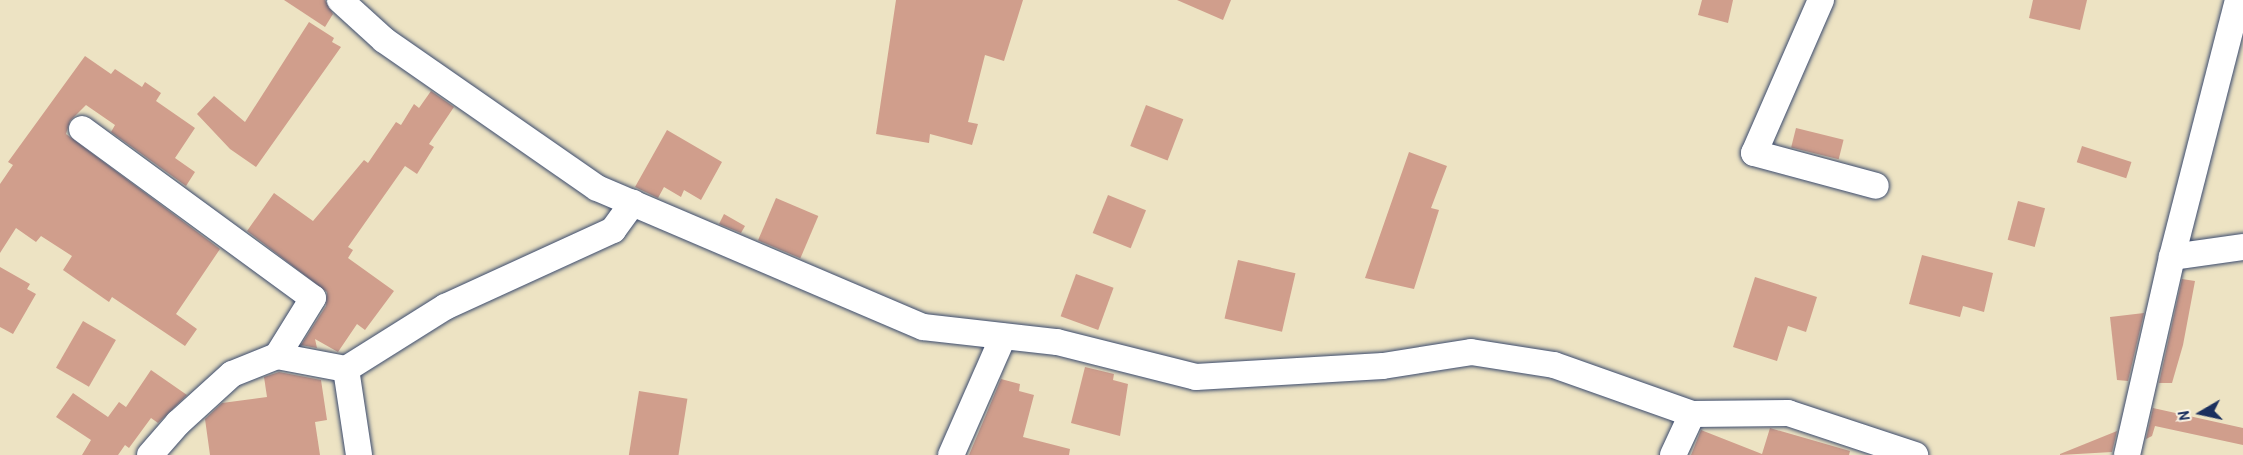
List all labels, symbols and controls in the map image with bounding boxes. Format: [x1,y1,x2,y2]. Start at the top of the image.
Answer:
north arrow [2171,383,2231,443]
text: N [2172,410,2195,422]

